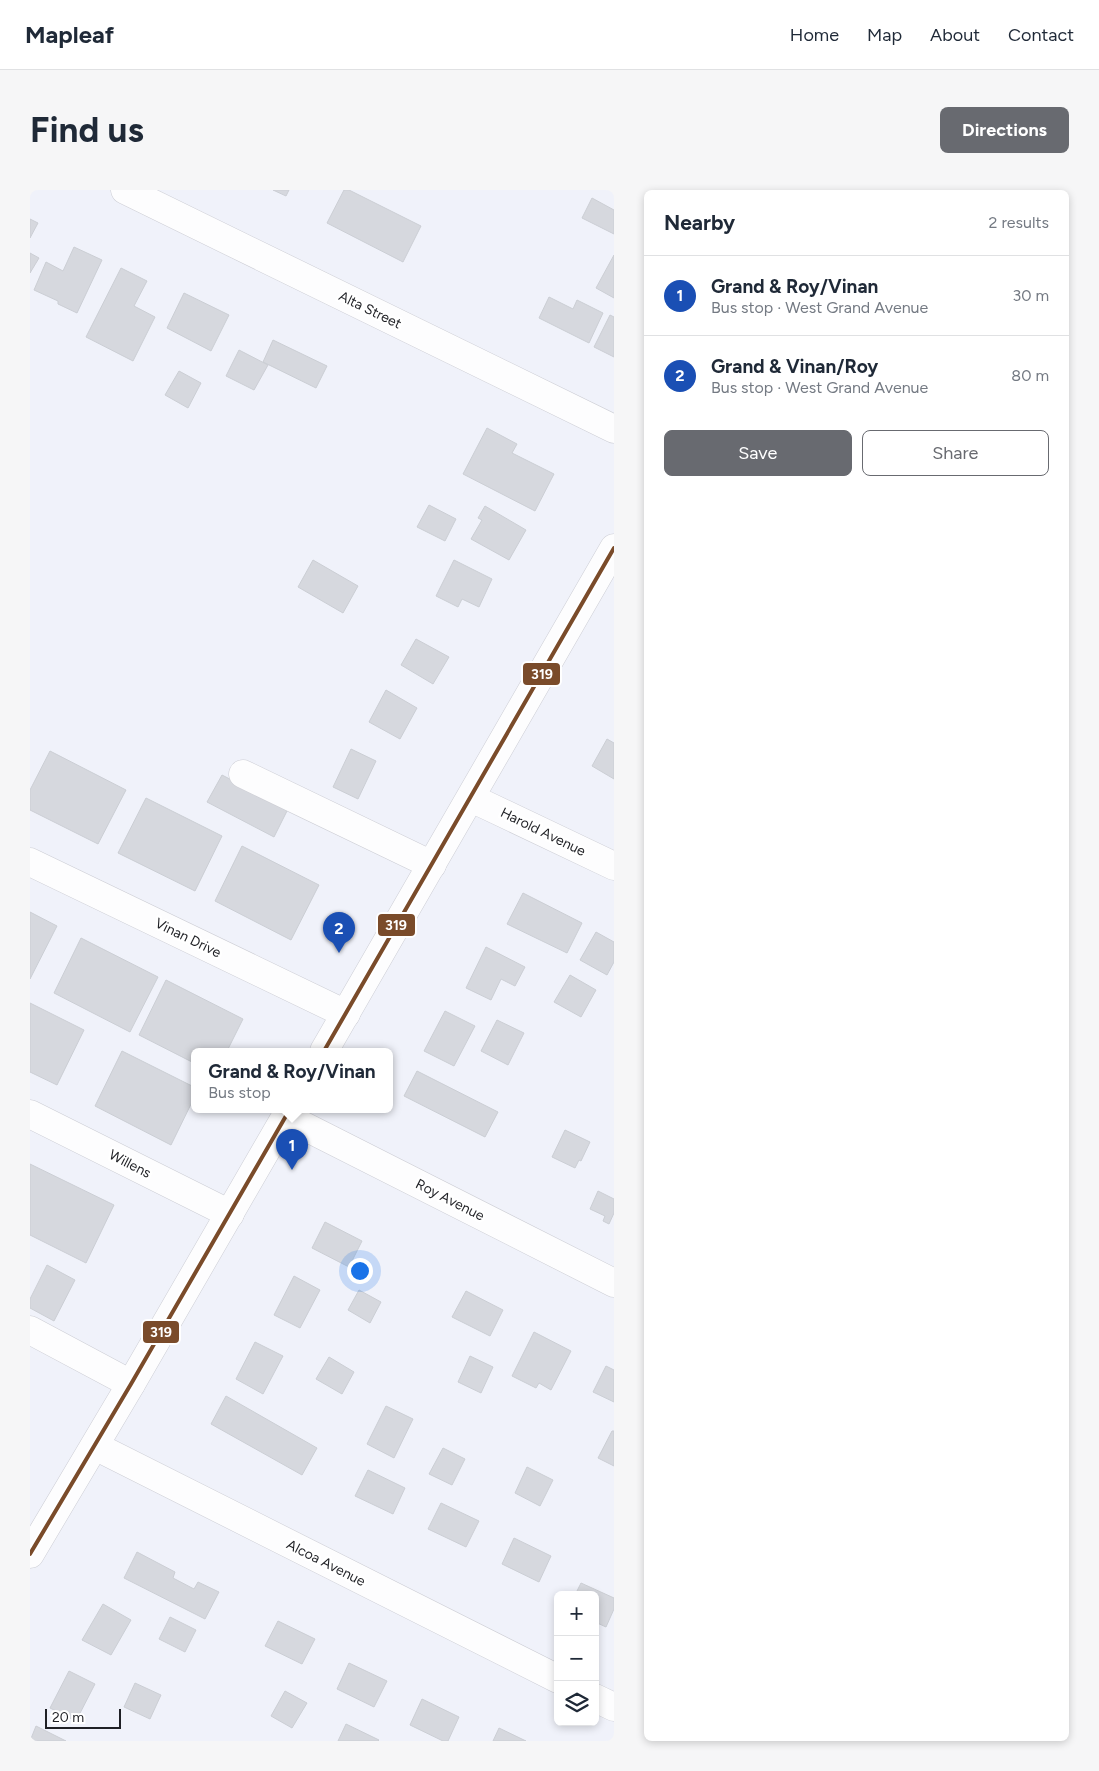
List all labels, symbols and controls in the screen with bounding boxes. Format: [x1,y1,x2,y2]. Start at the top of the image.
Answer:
text: Mapleaf [25,20,114,49]
text: Home [790,24,839,46]
text: Map [867,24,902,46]
text: About [930,24,980,46]
text: Contact [1008,24,1074,46]
button: Directions [940,107,1069,153]
text: Find us [30,109,144,151]
text: Nearby [664,210,735,235]
text: 2 results [989,213,1049,232]
text: Grand & Roy/Vinan [711,275,878,298]
text: 1 [677,286,683,305]
text: 30 m [1012,286,1049,305]
street label: Alta Street [336,288,404,332]
text: Bus stop · West Grand Avenue [711,298,928,317]
text: Grand & Vinan/Roy [711,355,878,378]
text: 2 [675,366,685,385]
text: 80 m [1011,366,1049,385]
text: Bus stop · West Grand Avenue [711,378,928,397]
button: Save [664,430,852,476]
button: Share [862,430,1049,476]
line badge: 319 [522,662,561,686]
text: 319 [531,666,553,683]
street label: Harold Avenue [498,804,589,860]
pin: 2 [323,912,355,953]
line badge: 319 [377,913,416,937]
street label: Vinan Drive [152,915,224,961]
text: 319 [385,917,407,934]
popup [191,1048,393,1113]
text: Grand & Roy/Vinan [208,1060,376,1083]
text: Bus stop [208,1083,271,1102]
pin: 1 [276,1129,308,1170]
street label: Willens [106,1146,154,1182]
street label: Roy Avenue [413,1175,488,1225]
your location [347,1258,373,1284]
line badge: 319 [142,1320,180,1344]
text: 319 [150,1324,172,1341]
street label: Alcoa Avenue [284,1536,369,1590]
map controls [554,1591,599,1726]
button: + [554,1591,599,1636]
button: − [554,1636,599,1681]
button: layers [554,1681,599,1726]
scale bar [45,1706,121,1729]
text: 20 m [52,1709,84,1726]

